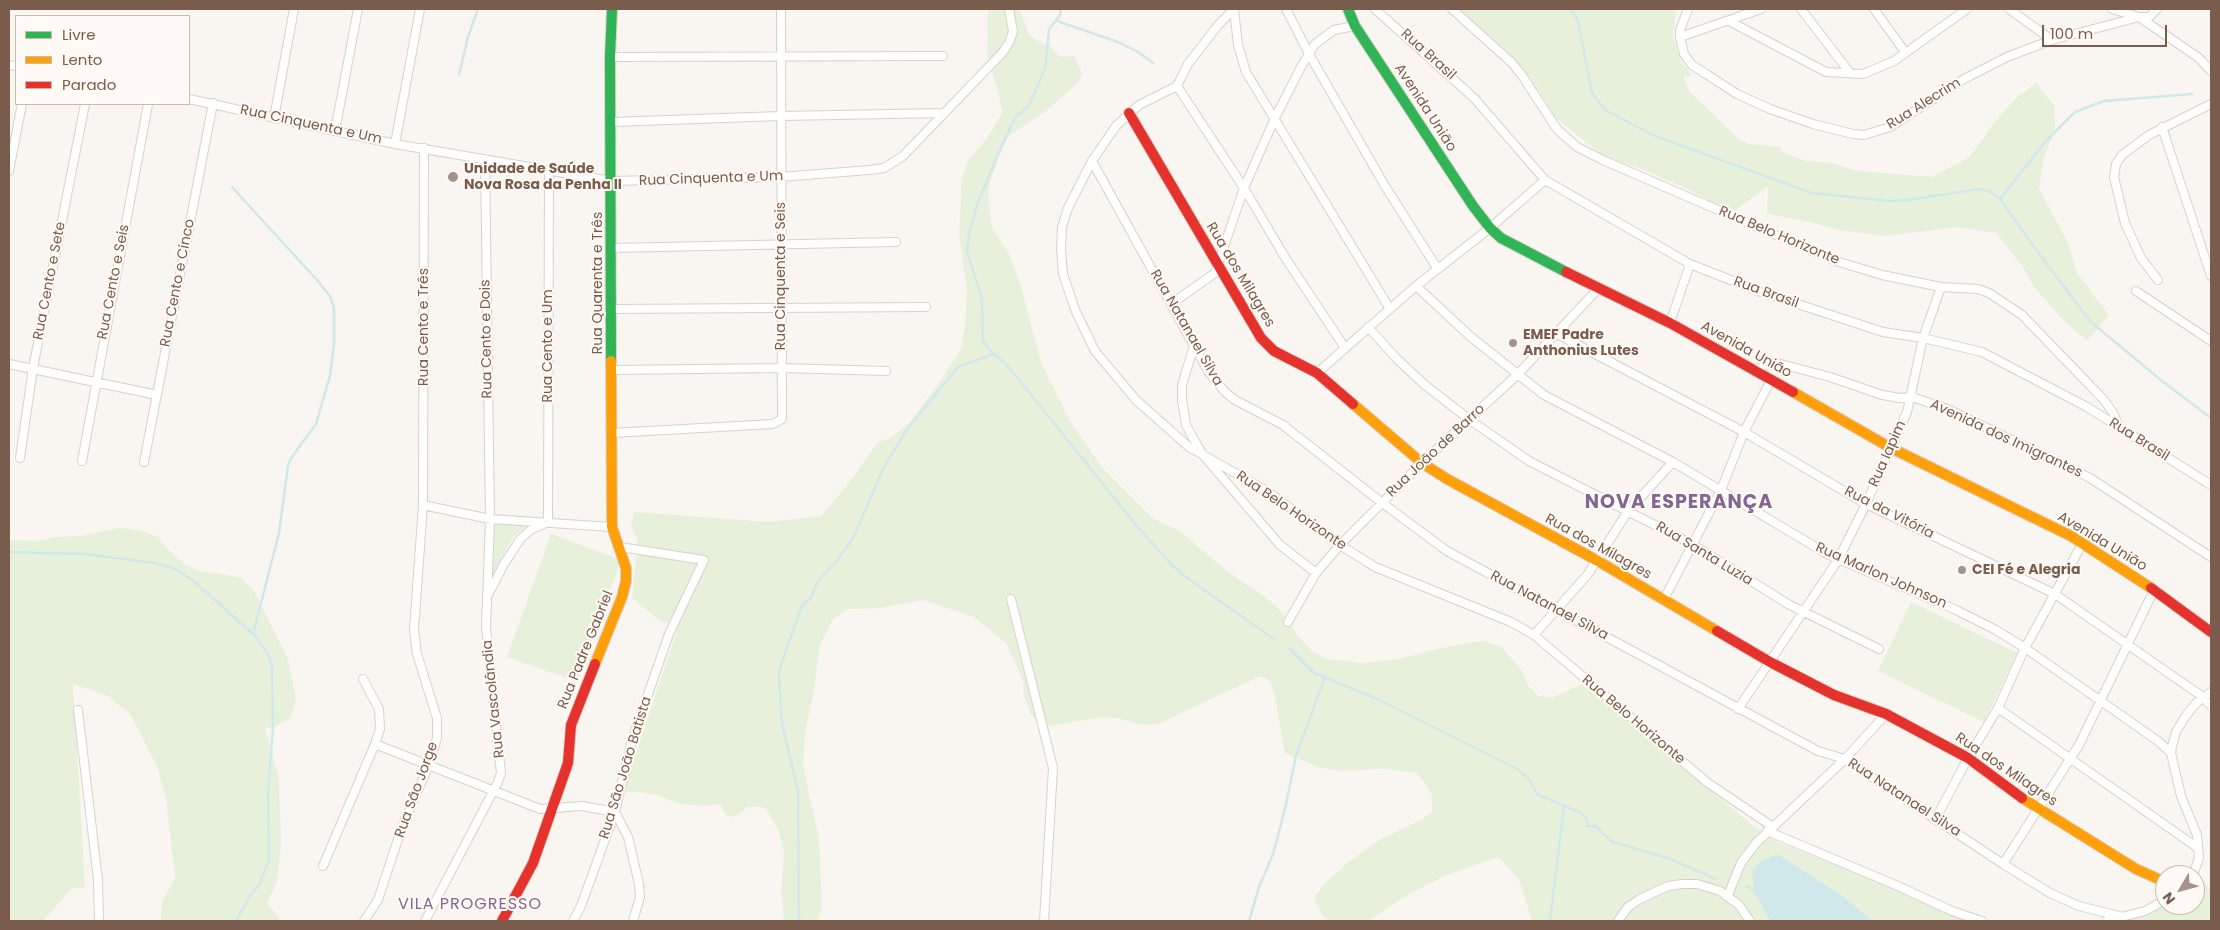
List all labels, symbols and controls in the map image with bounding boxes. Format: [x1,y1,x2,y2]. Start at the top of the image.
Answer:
legend [15,15,190,105]
scale bar [2045,15,2170,47]
text: 100 m [2050,23,2093,44]
text: Livre [62,24,95,45]
street label: Rua Brasil [1397,26,1459,84]
text: Lento [62,49,102,70]
street label: Avenida União [1390,61,1460,155]
text: Parado [62,74,116,95]
street label: Rua Alecrim [1884,75,1964,133]
street label: Rua Cinquenta e Um [239,102,383,148]
place label: Unidade de Saúde Nova Rosa da Penha II [464,161,622,193]
street label: Rua Cinquenta e Um [638,168,784,190]
marker: Unidade de Saúde Nova Rosa da Penha II [446,170,460,184]
street label: Rua Cinquenta e Seis [773,202,789,350]
street label: Rua Belo Horizonte [1716,203,1842,269]
street label: Rua Quarenta e Três [590,212,606,354]
street label: Rua Cento e Cinco [157,218,199,348]
street label: Rua Cento e Sete [30,220,70,342]
street label: Rua dos Milagres [1202,220,1278,330]
street label: Rua Cento e Seis [95,223,133,341]
street label: Rua Natanael Silva [1146,267,1226,389]
street label: Rua Cento e Três [416,268,432,386]
street label: Rua Brasil [1731,273,1801,313]
street label: Rua Cento e Dois [478,279,496,399]
street label: Rua Cento e Um [540,289,556,403]
street label: Avenida União [1698,318,1794,382]
place label: EMEF Padre Anthonius Lutes [1523,327,1639,360]
marker: EMEF Padre Anthonius Lutes [1507,337,1519,349]
street label: Avenida dos Imigrantes [1927,396,2085,482]
street label: Rua João de Barro [1383,401,1489,501]
street label: Rua Brasil [2106,415,2172,465]
street label: Rua Iapim [1866,418,1910,490]
street label: Rua Belo Horizonte [1233,468,1349,554]
street label: Rua da Vitória [1841,483,1937,543]
district label: NOVA ESPERANÇA [1583,492,1775,514]
street label: Avenida União [2054,509,2150,575]
street label: Rua dos Milagres [1542,511,1654,583]
street label: Rua Santa Luzia [1653,518,1755,590]
street label: Rua Marlon Johnson [1813,539,1949,613]
place label: CEI Fé e Alegria [1972,562,2080,578]
marker: CEI Fé e Alegria [1956,564,1968,576]
street label: Rua Natanael Silva [1487,568,1611,644]
street label: Rua Padre Gabriel [555,588,617,712]
street label: Rua Vascolândia [479,639,509,759]
street label: Rua Belo Horizonte [1578,672,1688,768]
street label: Rua São João Batista [596,695,656,841]
street label: Rua dos Milagres [1952,730,2060,810]
street label: Rua São Jorge [392,740,442,840]
street label: Rua Natanael Silva [1844,755,1964,841]
north arrow [2155,865,2205,915]
text: N [2158,888,2180,909]
district label: VILA PROGRESSO [396,895,544,915]

